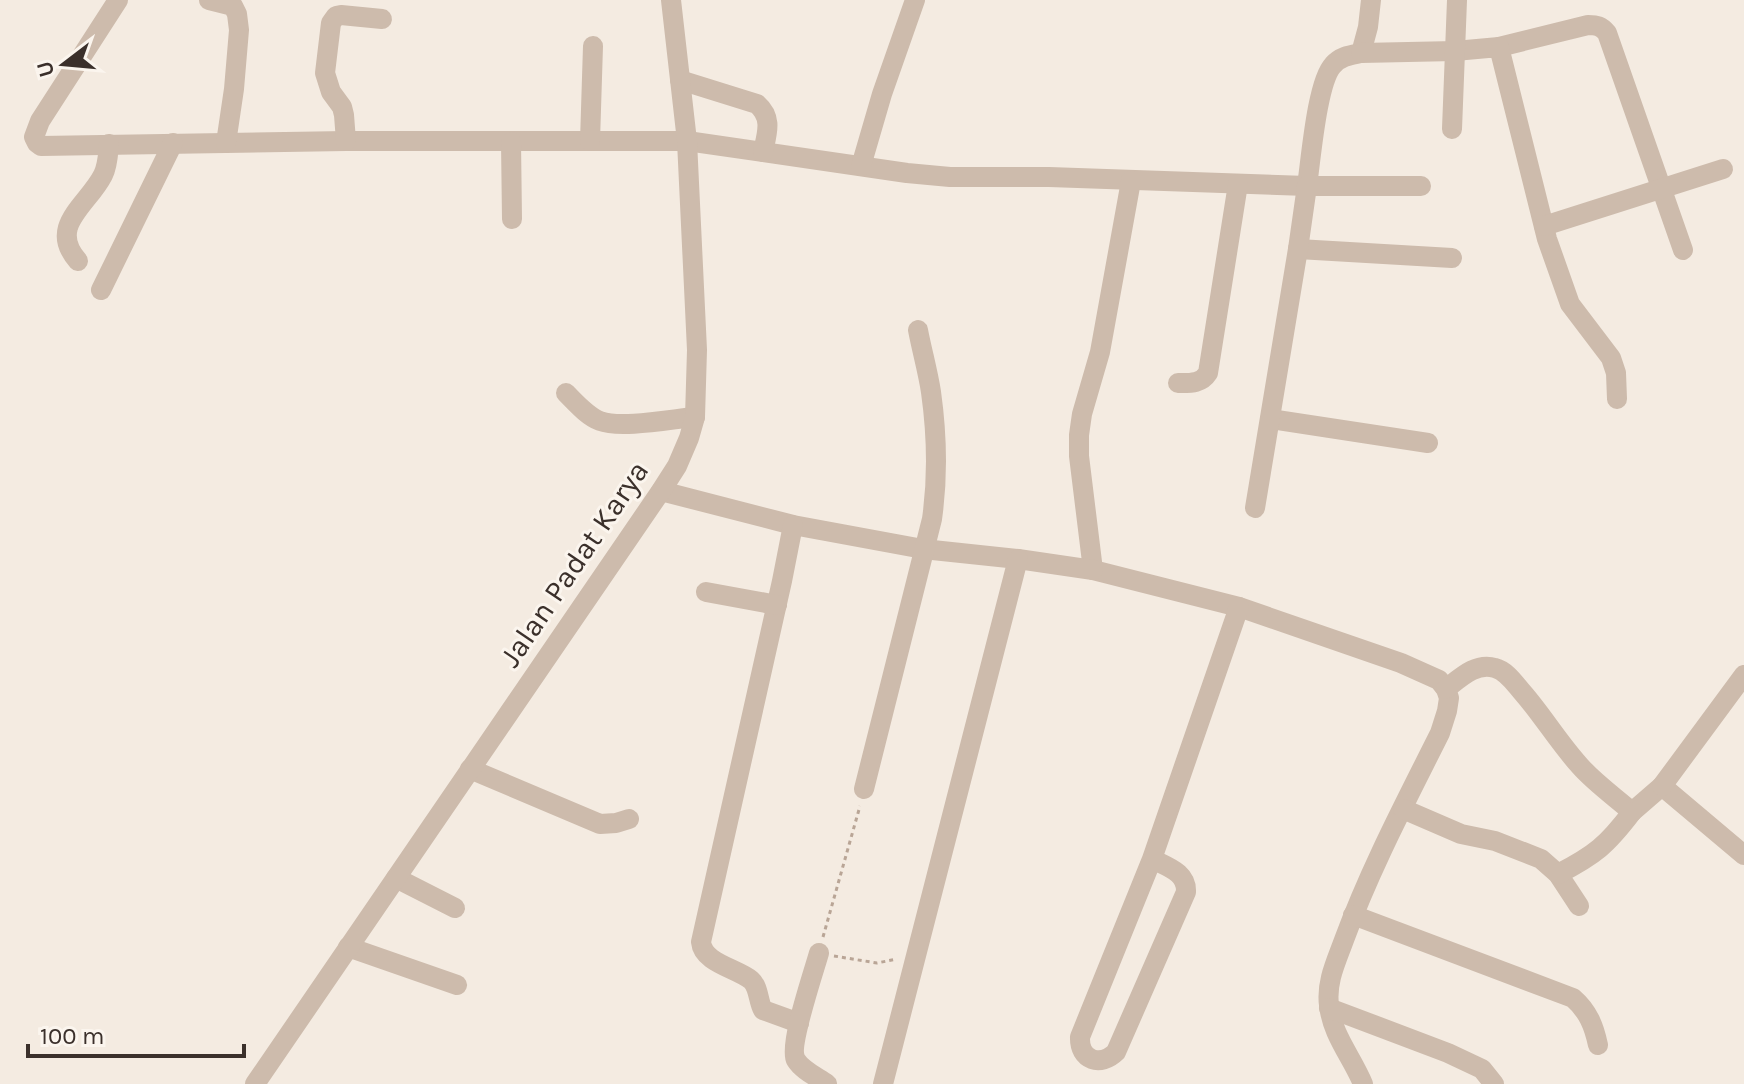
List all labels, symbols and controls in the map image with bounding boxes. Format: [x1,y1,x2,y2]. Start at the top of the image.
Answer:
north arrow [24,24,104,104]
text: U [31,58,60,80]
street label: Jalan Padat Karya [492,454,656,674]
scale bar [28,1008,244,1058]
text: 100 m [40,1022,105,1050]

